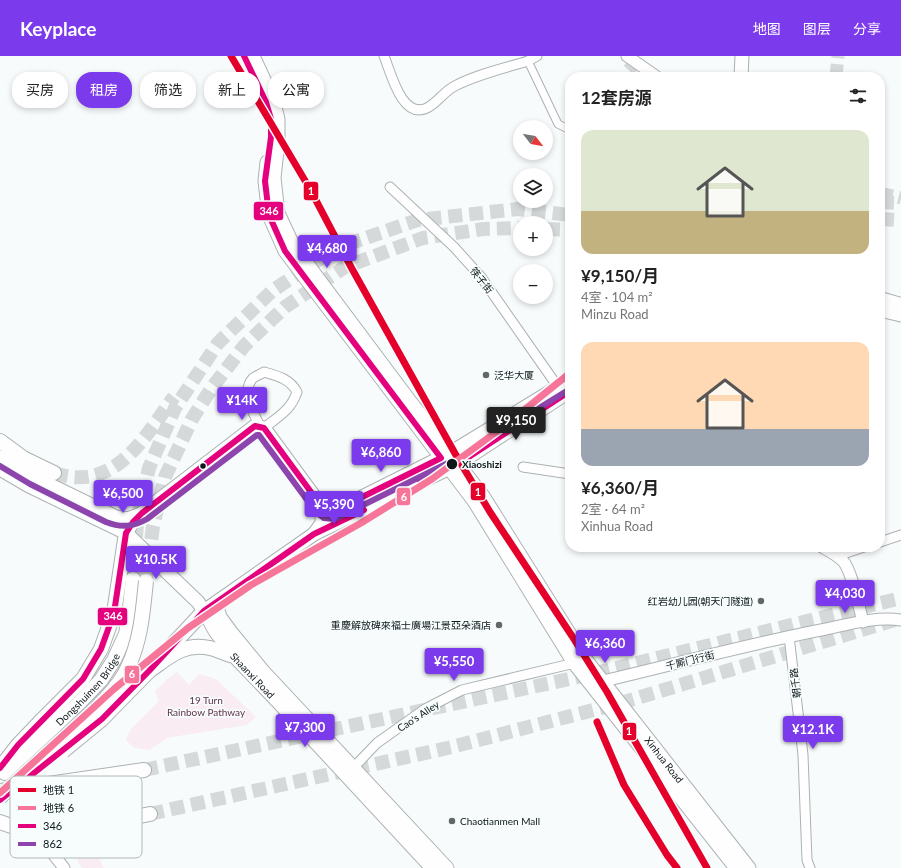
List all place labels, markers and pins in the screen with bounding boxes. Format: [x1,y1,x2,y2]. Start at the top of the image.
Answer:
pin: ¥4,680 [294,235,360,269]
place label: 泛华大厦 [494,369,534,381]
marker: 泛华大厦 [481,370,491,380]
pin: ¥14K [218,387,266,421]
pin: ¥9,150 [483,407,549,441]
pin: ¥6,860 [348,439,414,473]
marker: Xiaoshizi [445,457,459,471]
place label: Xiaoshizi [462,458,502,470]
unlabelled marker [198,461,208,471]
pin: ¥6,500 [90,480,156,514]
pin: ¥5,390 [301,491,367,525]
pin: ¥10.5K [123,546,189,580]
pin: ¥4,030 [812,580,878,614]
place label: 红岩幼儿园(朝天门隧道) [648,595,753,607]
marker: 红岩幼儿园(朝天门隧道) [756,596,766,606]
place label: 重慶解放碑來福士廣場江景亞朵酒店 [331,619,491,631]
marker: 重慶解放碑來福士廣場江景亞朵酒店 [494,620,504,630]
pin: ¥6,360 [572,630,638,664]
pin: ¥5,550 [421,648,487,682]
pin: ¥7,300 [272,714,338,748]
pin: ¥12.1K [780,716,846,750]
place label: Chaotianmen Mall [460,815,540,827]
marker: Chaotianmen Mall [447,816,457,826]

